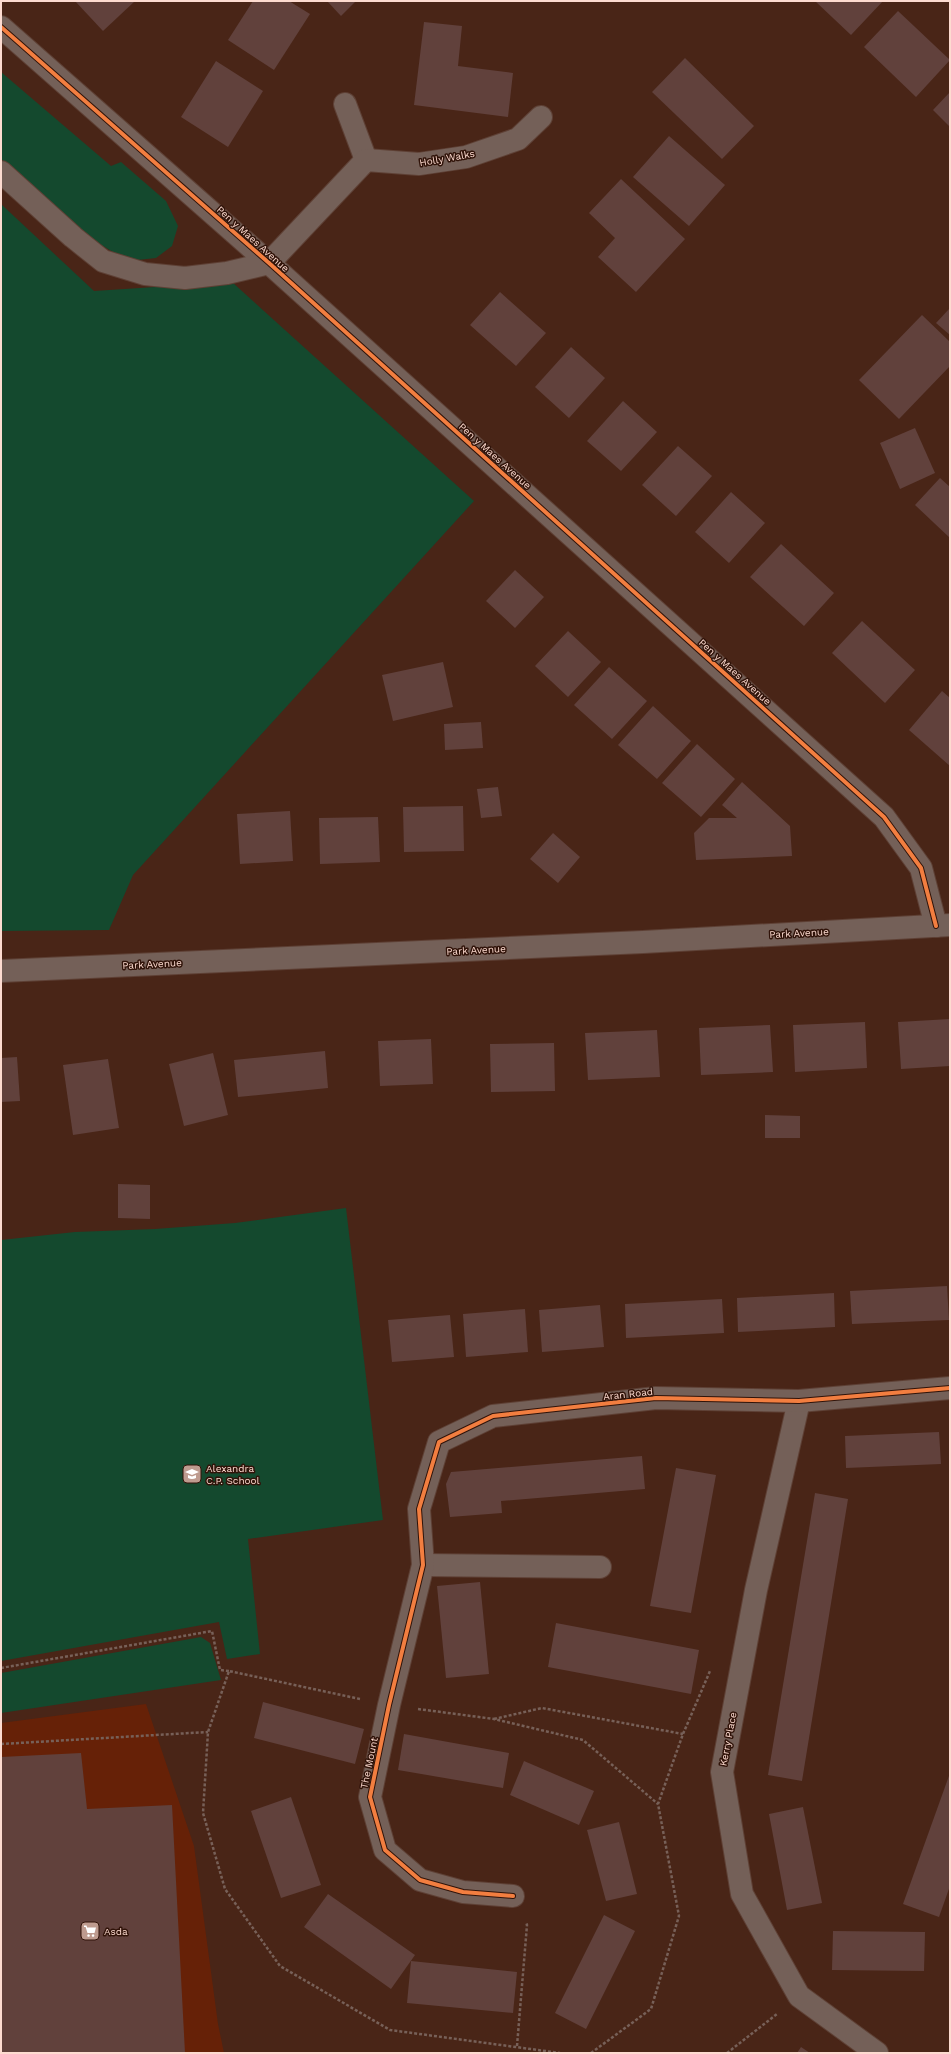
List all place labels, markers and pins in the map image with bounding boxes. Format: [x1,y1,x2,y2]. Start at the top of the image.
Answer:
school or university icon: Alexandra C.P. School [181,1463,203,1485]
place label: Alexandra C.P. School [206,1463,260,1486]
supermarket icon: Asda [79,1920,101,1942]
place label: Asda [104,1926,128,1937]

